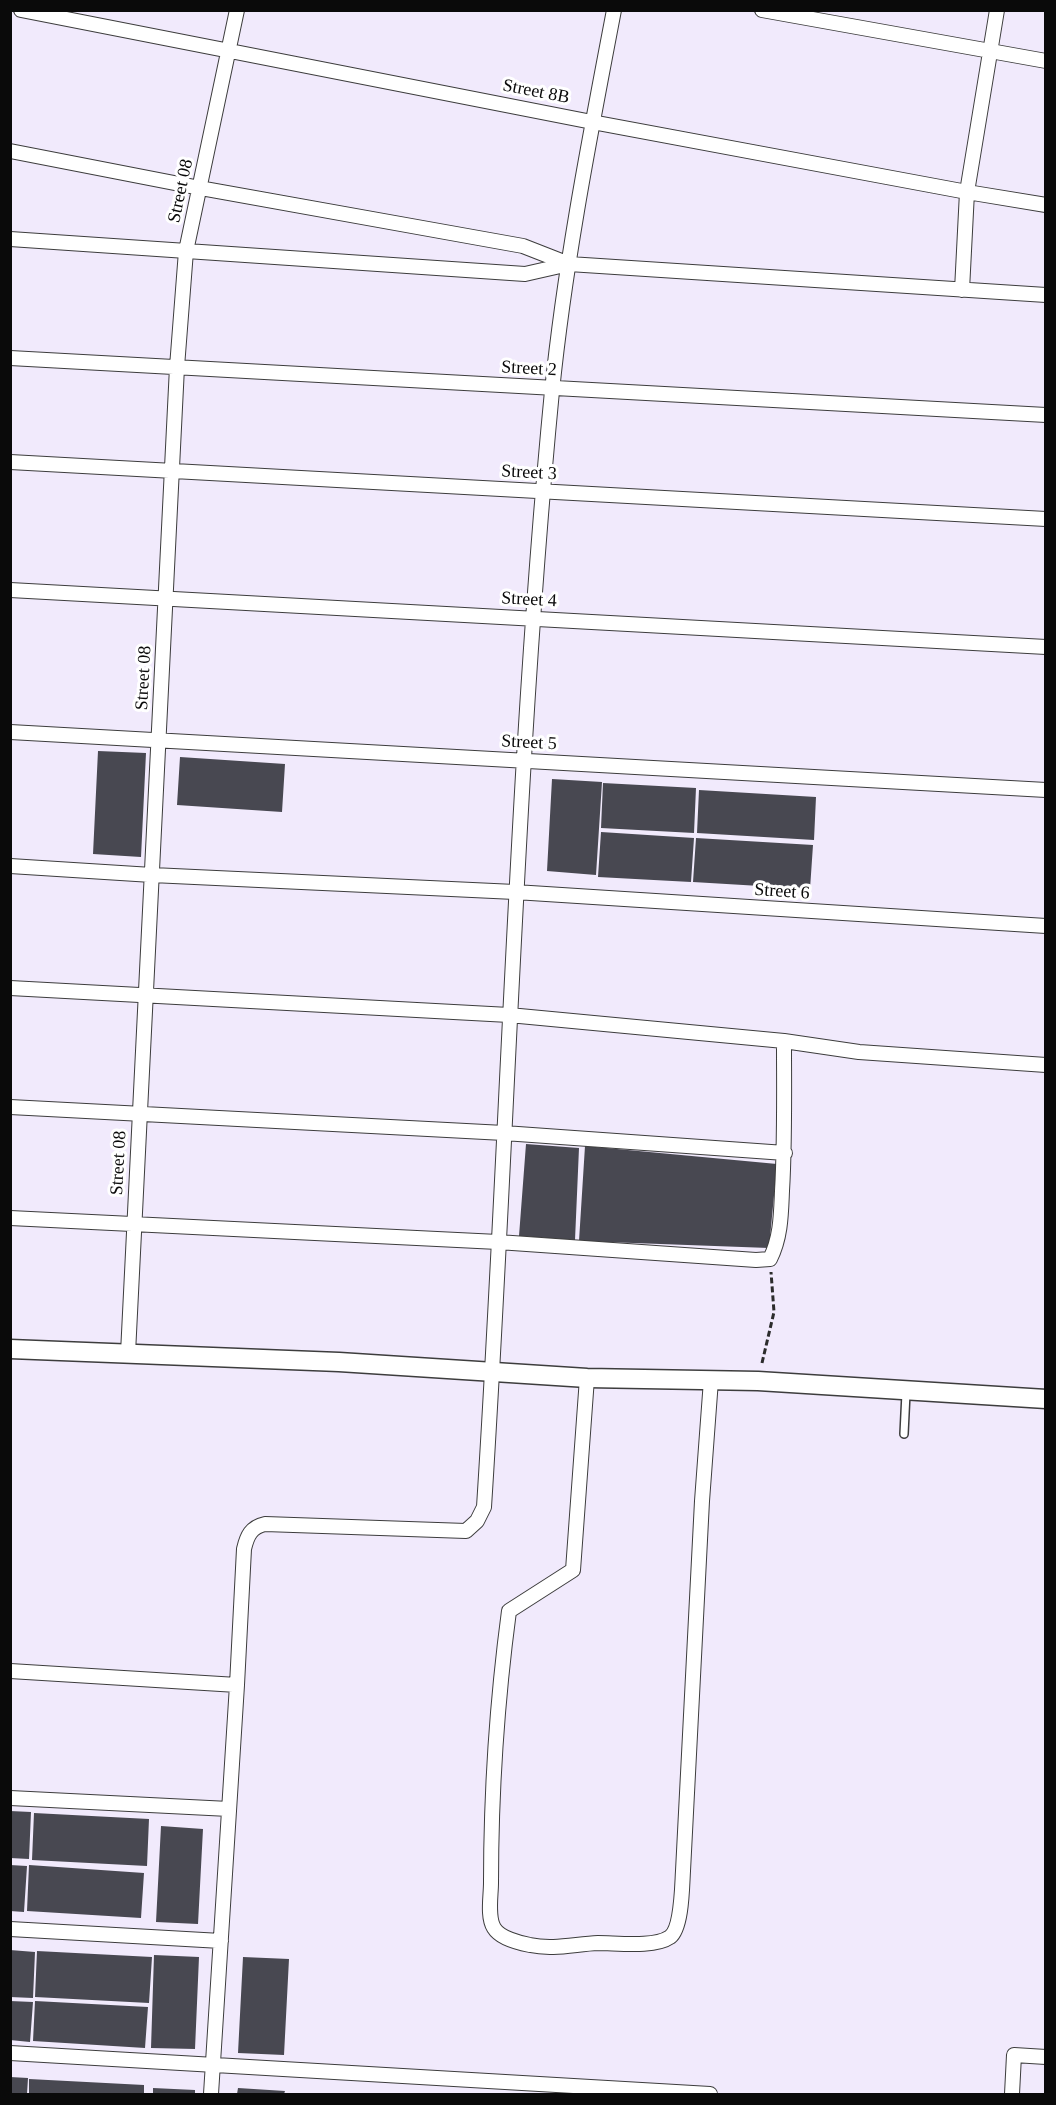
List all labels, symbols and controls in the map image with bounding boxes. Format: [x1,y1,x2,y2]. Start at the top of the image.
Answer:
street label: Street 8B [501,75,571,109]
street label: Street 08 [164,157,198,225]
street label: Street 2 [501,357,557,381]
street label: Street 3 [501,461,557,485]
street label: Street 4 [501,588,557,612]
street label: Street 08 [132,645,156,711]
street label: Street 5 [501,731,557,755]
street label: Street 6 [754,879,810,905]
street label: Street 08 [107,1130,131,1196]

